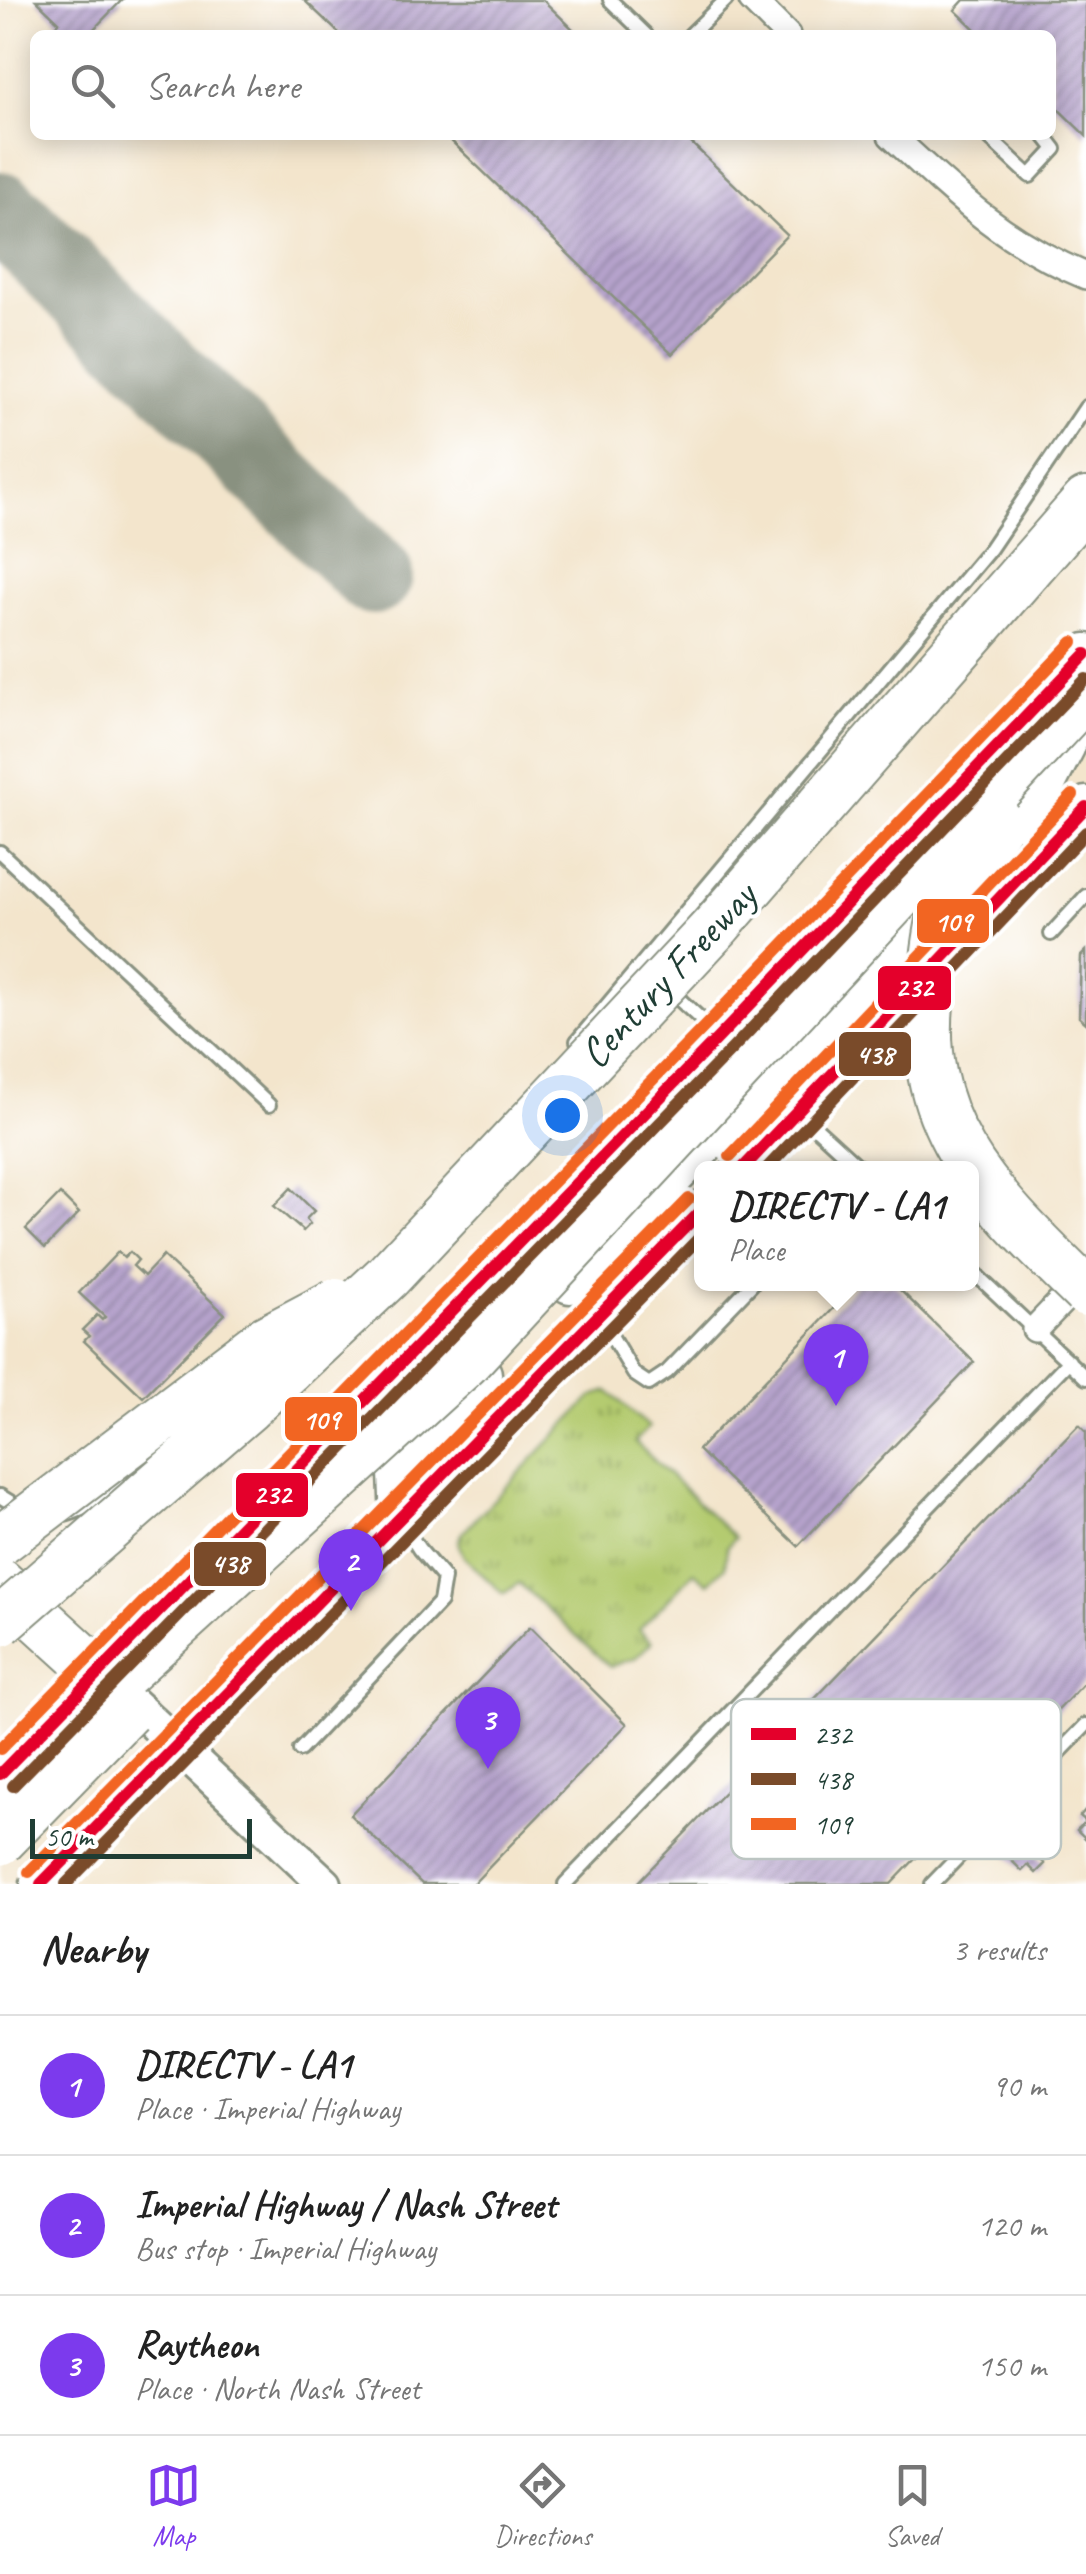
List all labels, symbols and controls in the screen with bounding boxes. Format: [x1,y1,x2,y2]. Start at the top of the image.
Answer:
search box [30,30,1056,140]
icon: search [65,58,120,113]
text: Search here [145,62,300,109]
street label: Century Freeway [568,868,770,1079]
line badge: 109 [915,897,991,945]
text: 109 [934,904,975,939]
line badge: 232 [876,964,953,1012]
text: 232 [895,970,935,1005]
line badge: 438 [837,1030,913,1078]
text: 438 [856,1037,897,1072]
your location [537,1090,588,1141]
popup [694,1161,979,1291]
text: DIRECTV - LA1 [728,1182,945,1229]
text: Place [728,1229,784,1270]
pin: 1 [804,1324,868,1406]
line badge: 109 [283,1395,359,1443]
text: 109 [302,1402,343,1437]
line badge: 232 [234,1471,310,1519]
text: 232 [253,1477,293,1512]
pin: 2 [318,1528,384,1611]
line badge: 438 [192,1540,268,1588]
text: 438 [211,1546,252,1581]
pin: 3 [456,1686,520,1769]
legend [731,1699,1061,1859]
text: 232 [814,1717,854,1752]
text: 438 [814,1762,854,1797]
text: 109 [814,1807,854,1842]
scale bar [30,1814,252,1858]
text: 50 m [45,1819,93,1854]
text: Nearby [40,1923,146,1976]
text: 3 results [952,1929,1046,1970]
text: DIRECTV - LA1 [135,2041,352,2088]
text: 1 [65,2065,80,2106]
text: 90 m [992,2065,1046,2106]
text: Place · Imperial Highway [135,2088,400,2129]
text: Imperial Highway / Nash Street [135,2181,556,2228]
text: 2 [65,2205,80,2246]
text: 120 m [977,2205,1046,2246]
text: Bus stop · Imperial Highway [135,2228,436,2269]
text: Raytheon [135,2321,259,2368]
text: 3 [65,2345,80,2386]
text: 150 m [977,2345,1046,2386]
text: Place · North Nash Street [135,2368,420,2409]
tab: Map [146,2458,201,2553]
tab: Directions [494,2458,592,2553]
tab: Saved [885,2458,940,2553]

